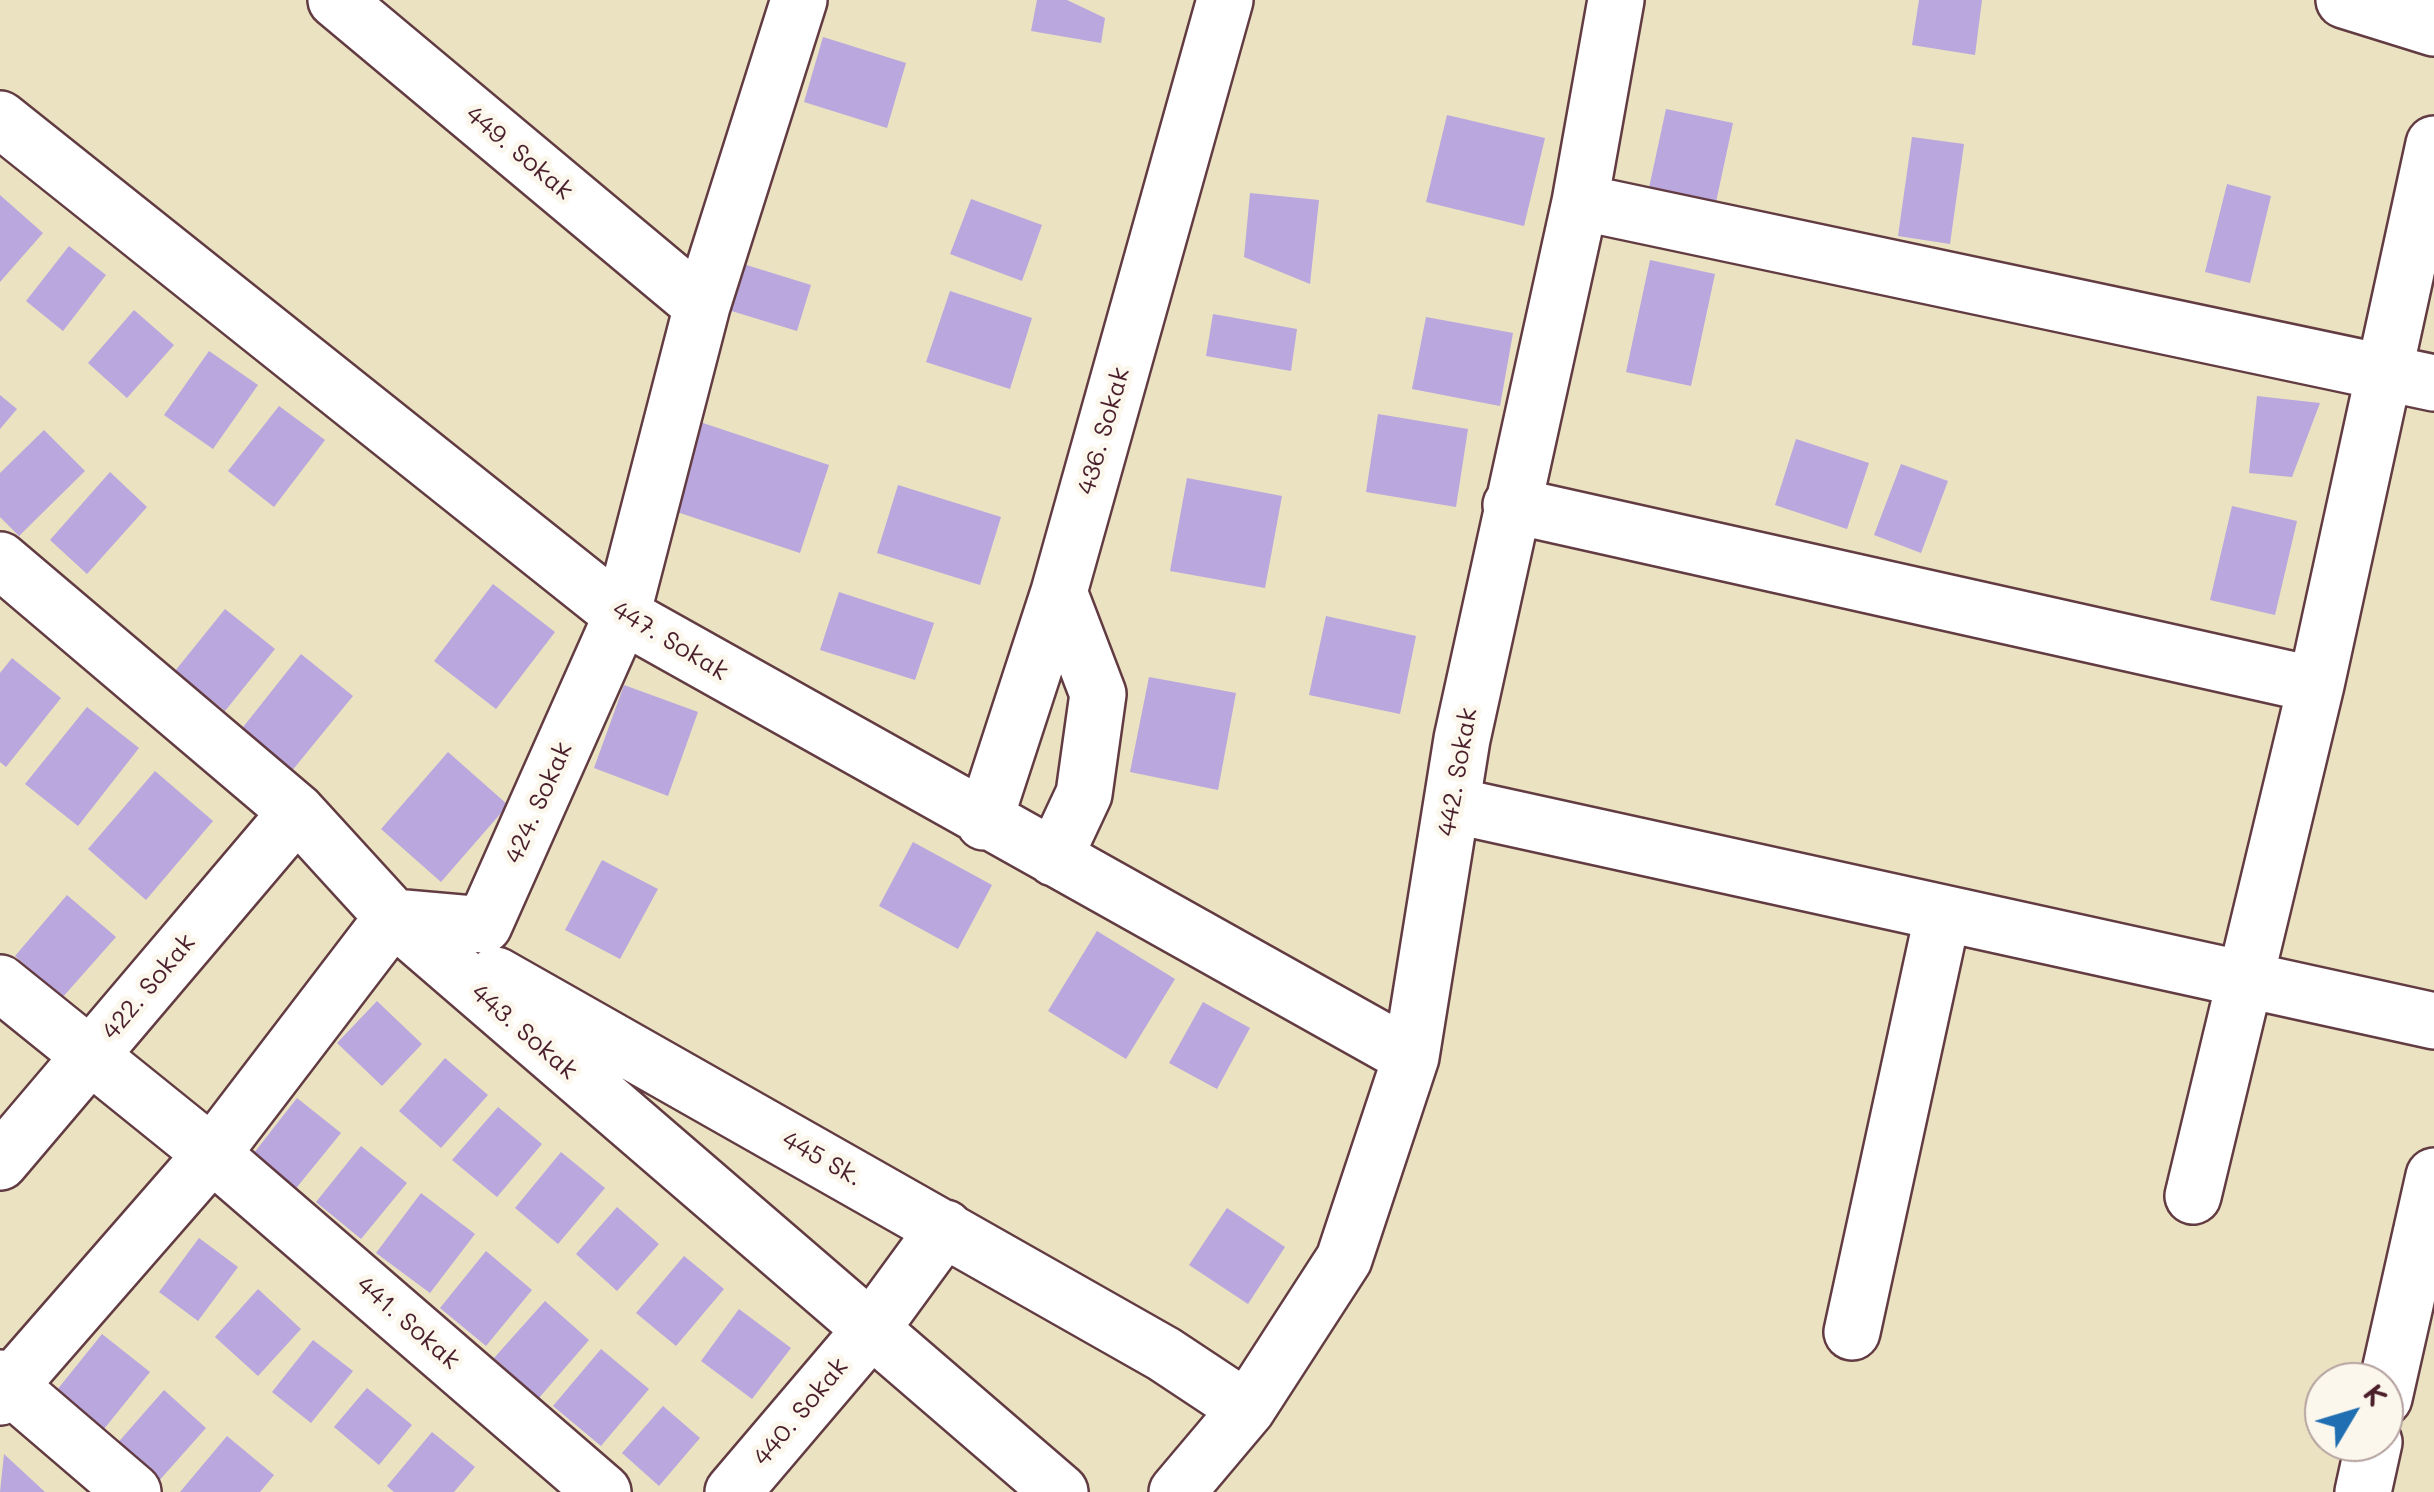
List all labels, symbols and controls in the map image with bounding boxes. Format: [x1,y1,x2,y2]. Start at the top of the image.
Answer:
street label: 449. Sokak [459,100,579,206]
street label: 436. Sokak [1072,364,1136,498]
street label: 447. Sokak [607,595,733,687]
street label: 442. Sokak [1432,706,1484,838]
street label: 424. Sokak [499,738,579,868]
street label: 422. Sokak [96,928,202,1046]
street label: 443. Sokak [465,978,583,1086]
street label: 445 Sk. [777,1125,867,1193]
street label: 441. Sokak [350,1270,466,1376]
street label: 440. Sokak [747,1352,855,1472]
north arrow [2304,1362,2404,1462]
text: K [2356,1376,2396,1413]

